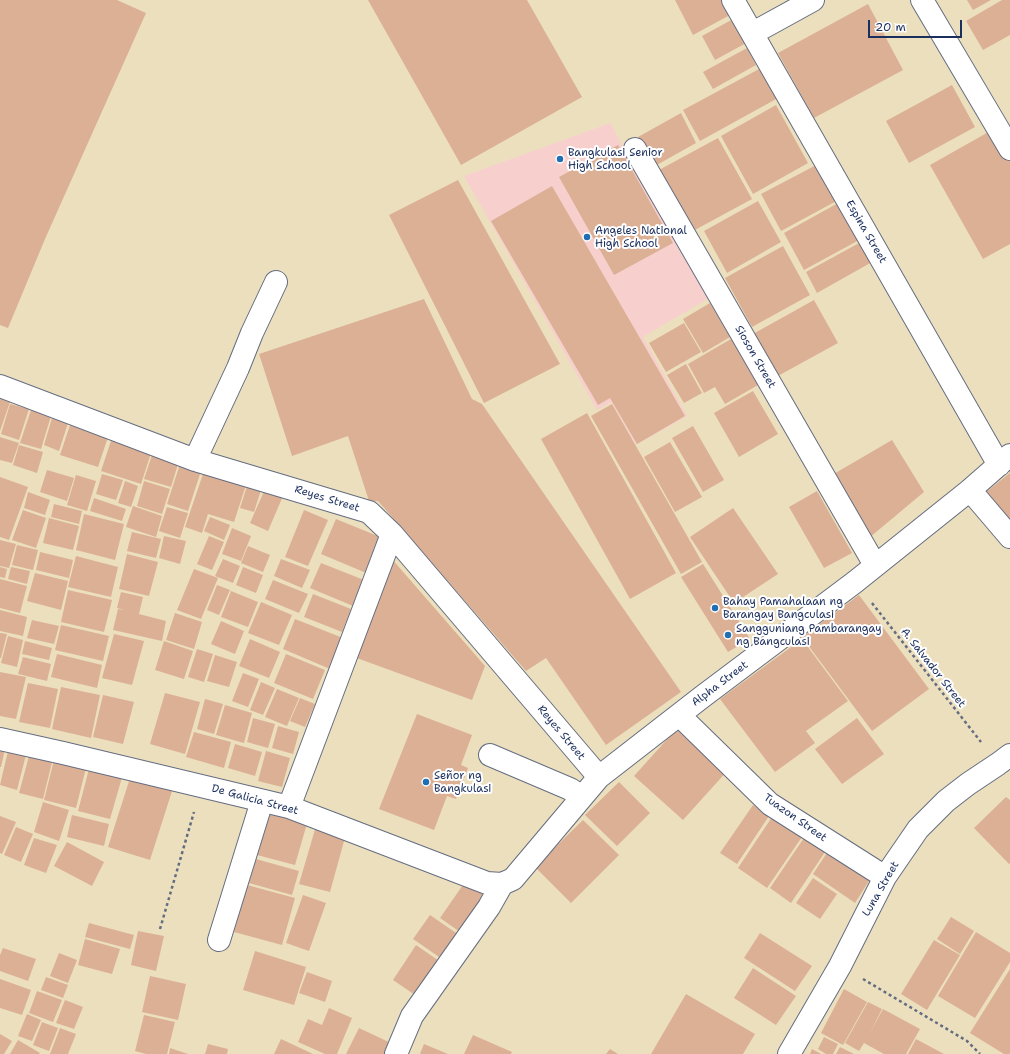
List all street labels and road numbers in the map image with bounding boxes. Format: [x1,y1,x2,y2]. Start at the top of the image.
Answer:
street label: Espina Street [843,198,889,266]
street label: Sioson Street [732,323,778,391]
street label: Reyes Street [293,483,361,515]
street label: A. Salvador Street [898,626,968,710]
street label: Alpha Street [689,659,751,709]
street label: Reyes Street [534,703,588,763]
street label: De Galicia Street [210,782,300,818]
street label: Tuazon Street [761,791,829,845]
street label: Luna Street [860,859,902,919]

